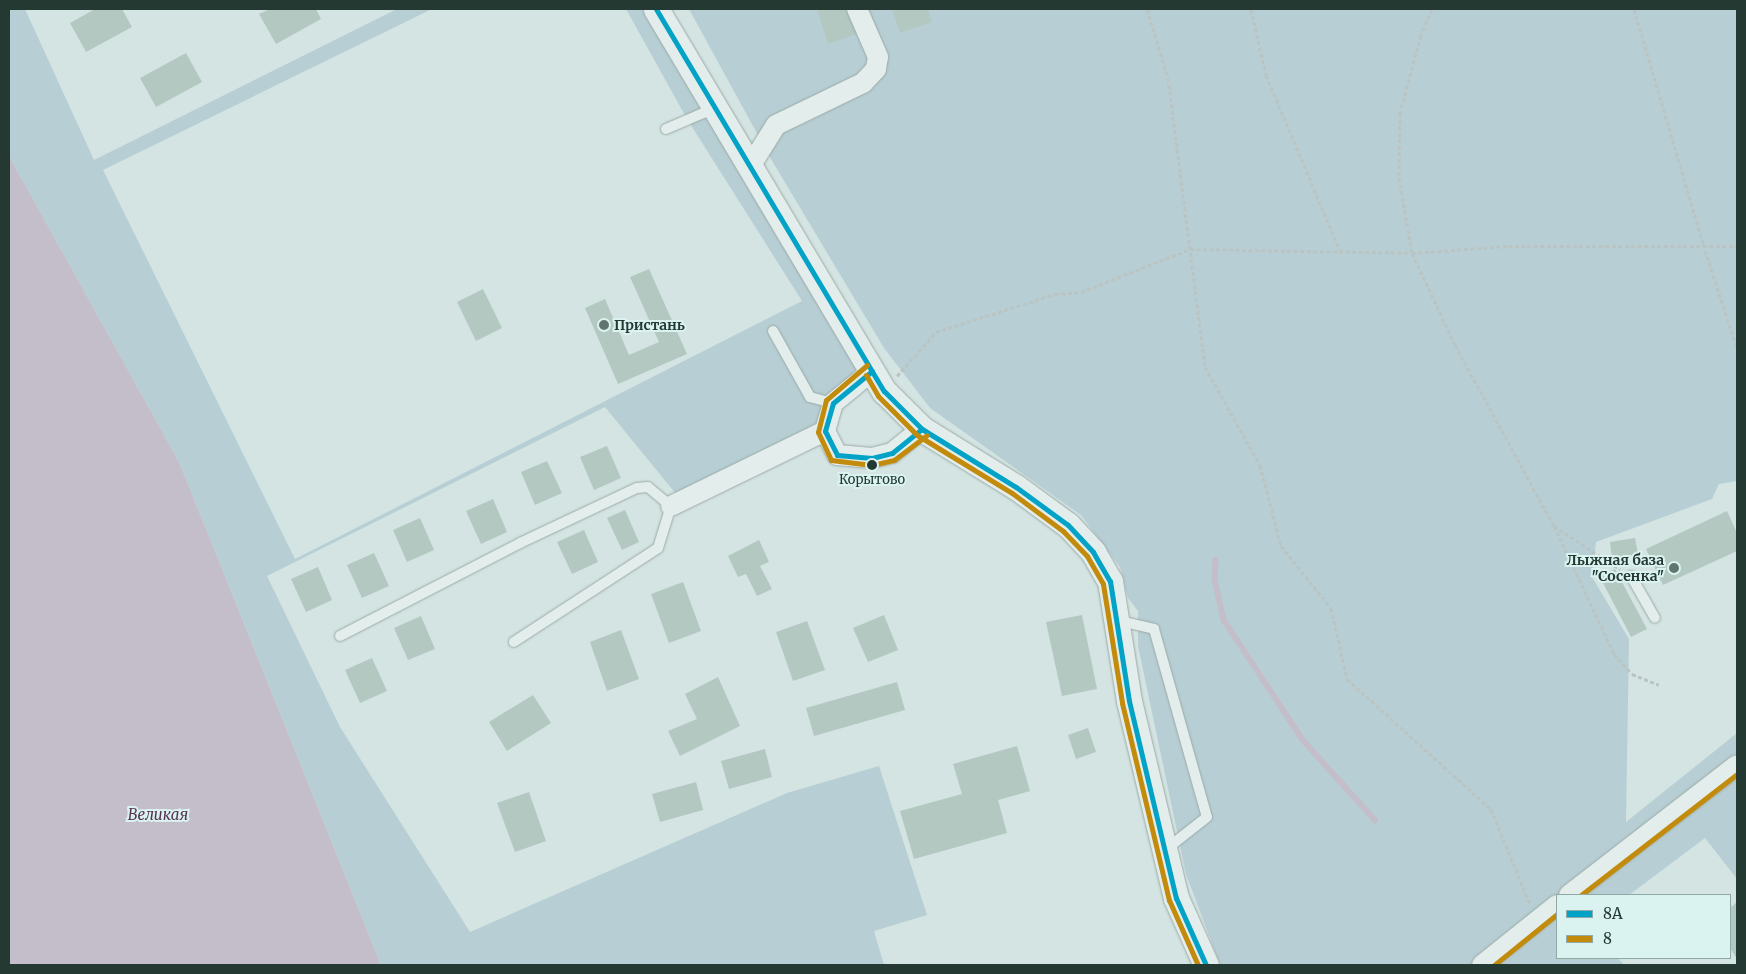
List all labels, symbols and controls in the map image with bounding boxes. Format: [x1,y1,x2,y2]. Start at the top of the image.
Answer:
place label: Пристань [614,317,685,333]
marker: Пристань [598,319,610,331]
marker: Корытово [867,460,877,470]
place label: Корытово [839,472,905,488]
place label: Лыжная база "Сосенка" [1566,552,1664,584]
marker: Лыжная база "Сосенка" [1668,562,1680,574]
water label: Великая [128,806,188,824]
legend [1556,894,1731,959]
text: 8А [1603,904,1623,923]
text: 8 [1603,929,1612,948]

